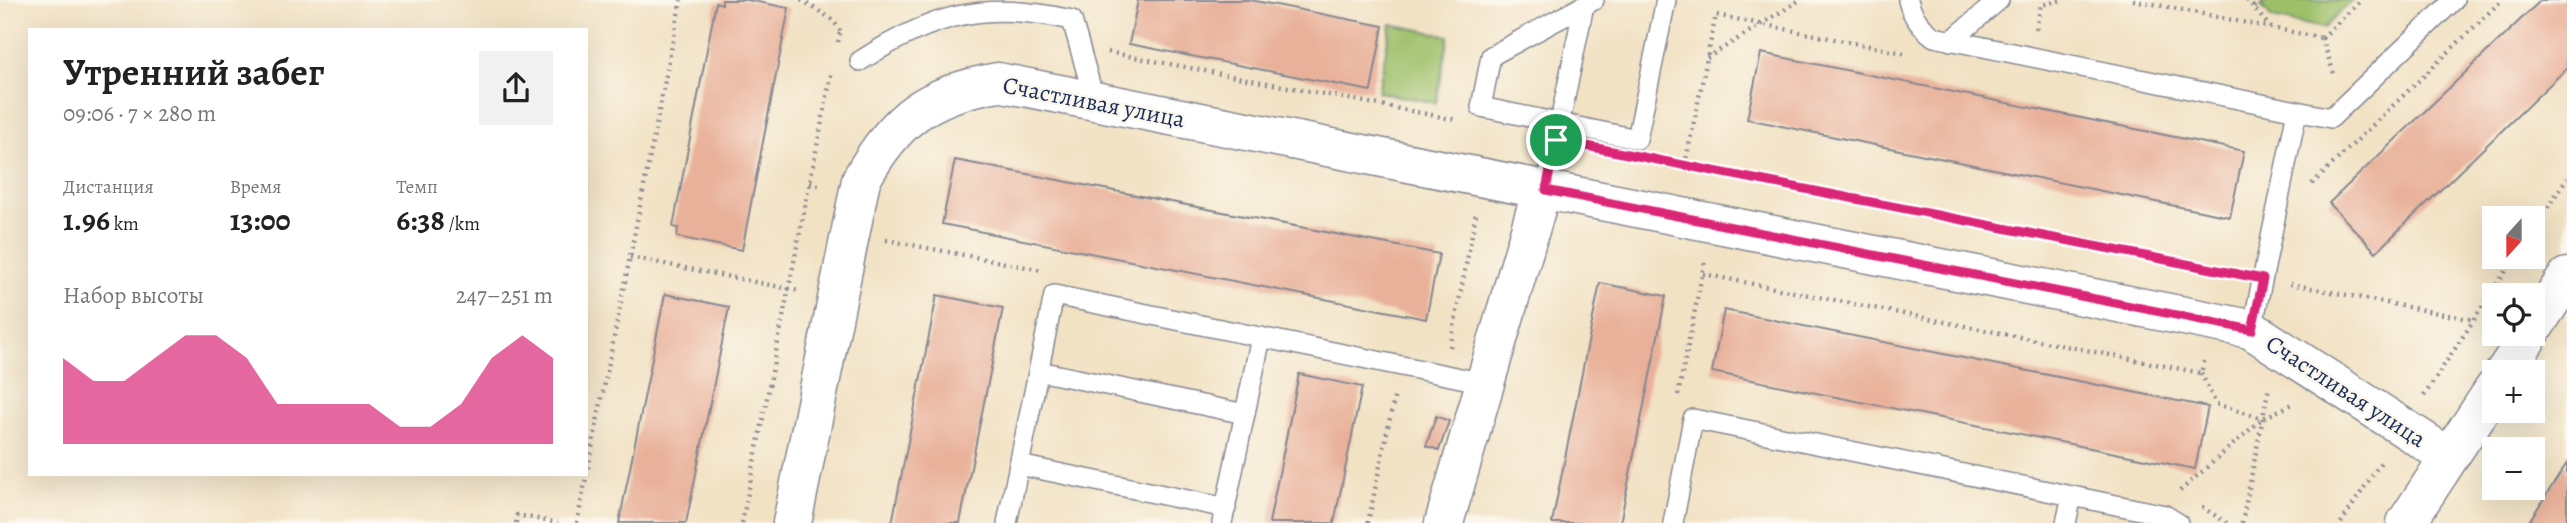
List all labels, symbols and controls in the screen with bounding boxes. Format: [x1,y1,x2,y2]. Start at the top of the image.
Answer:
text: Утренний забег [63,46,324,98]
button: share [479,51,553,125]
street label: Счастливая улица [1000,69,1188,135]
text: 09:06 · 7 × 280 m [63,98,216,129]
pin [1526,110,1586,170]
icon: arrive [1537,121,1575,159]
text: Дистанция [63,174,154,200]
text: Время [230,174,281,200]
text: Темп [396,174,438,200]
text: 1.96 [63,200,110,240]
text: 13:00 [230,200,291,240]
text: 6:38 [396,200,445,240]
north arrow [2482,206,2544,270]
map controls [2482,206,2545,500]
text: km [110,211,139,237]
text: /km [445,211,480,237]
text: Набор высоты [63,280,204,311]
text: 247–251 m [456,280,553,311]
button: locate [2482,283,2545,346]
street label: Счастливая улица [2260,327,2432,455]
button: + [2482,360,2545,423]
button: − [2482,437,2545,500]

